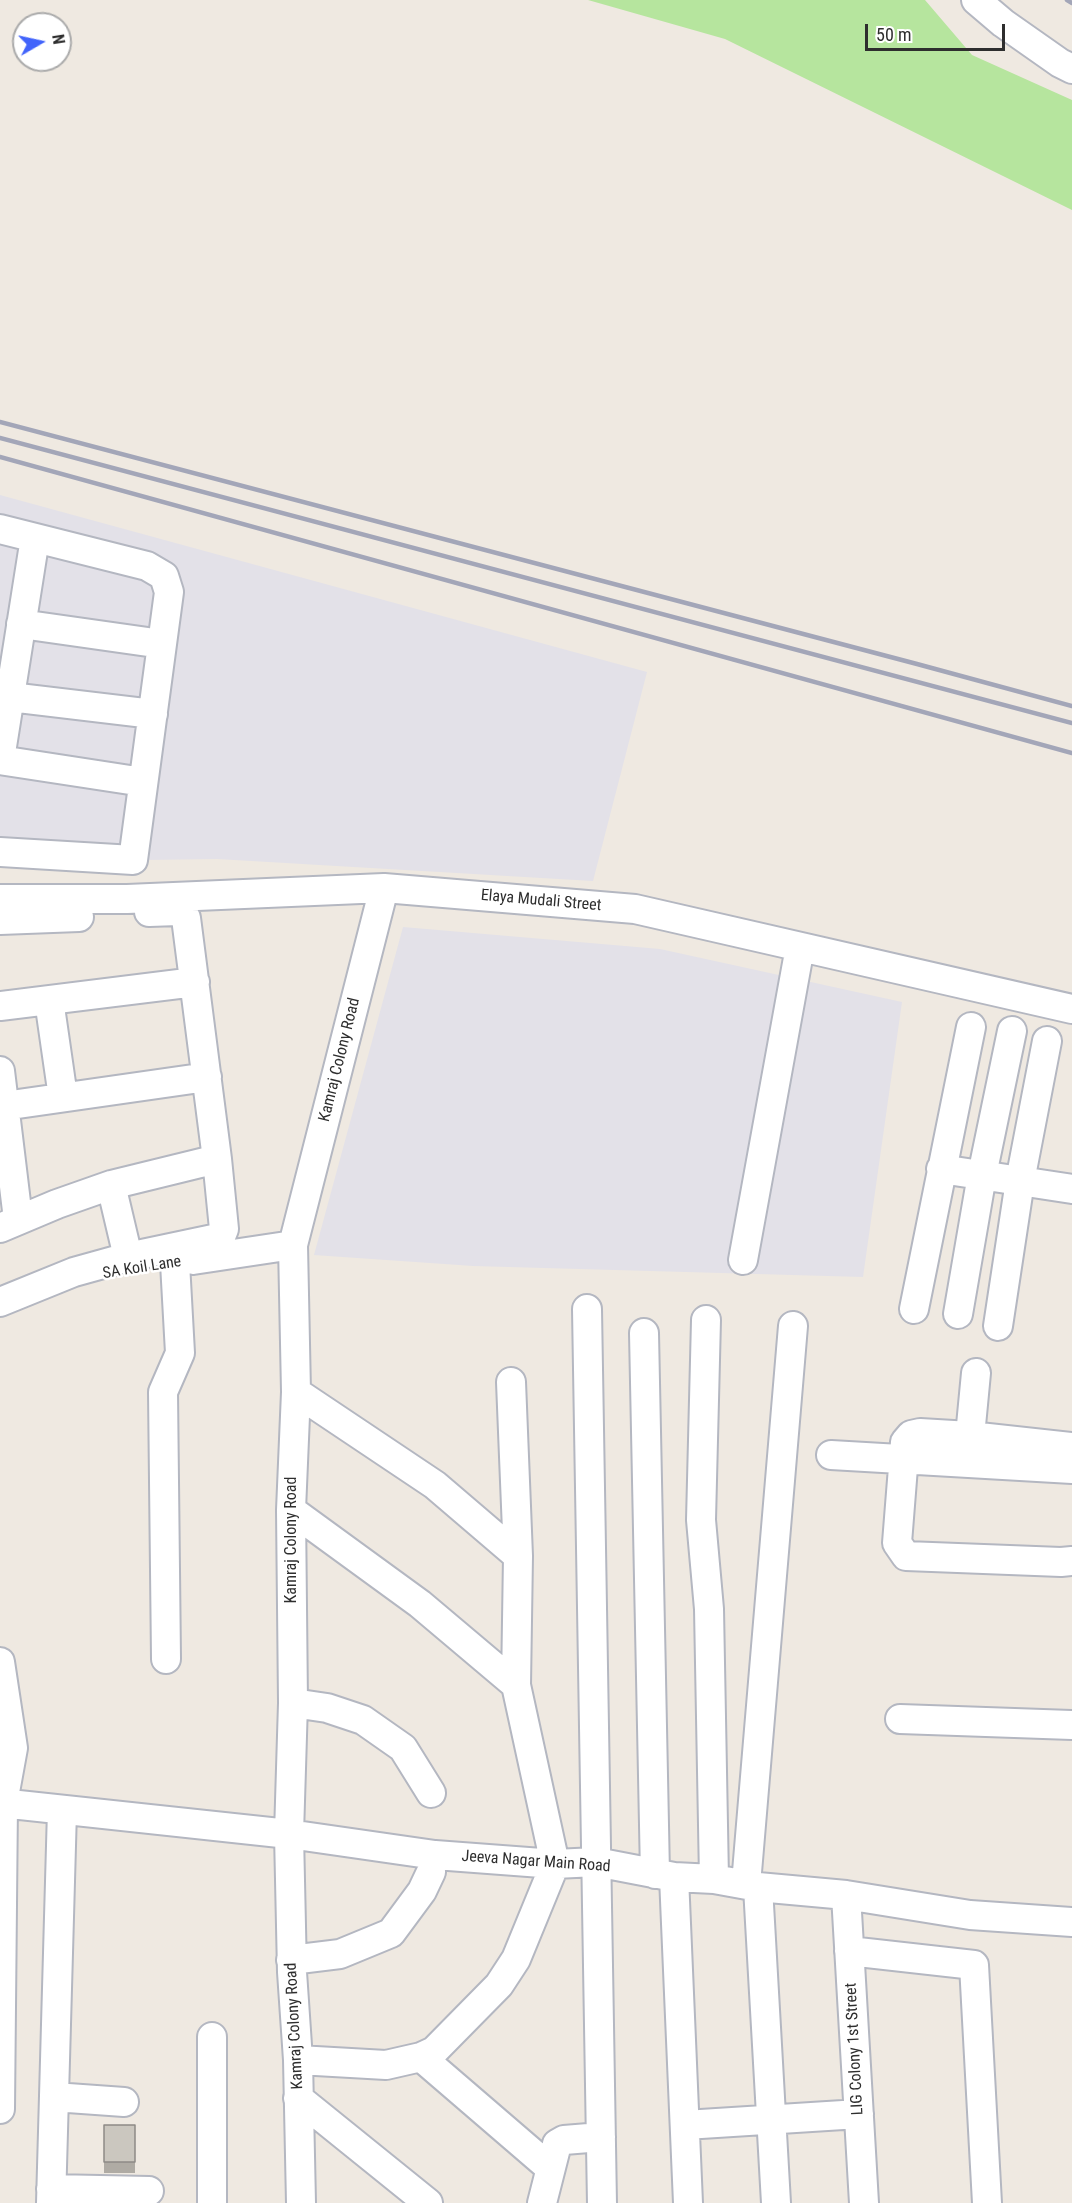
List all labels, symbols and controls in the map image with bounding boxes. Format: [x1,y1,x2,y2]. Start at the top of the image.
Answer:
north arrow [12,12,72,72]
scale bar [868,12,1008,50]
text: 50 m [876,24,911,45]
text: N [48,33,68,46]
street label: Elaya Mudali Street [480,886,602,916]
street label: Kamraj Colony Road [315,996,365,1124]
street label: SA Koil Lane [101,1252,183,1284]
street label: Kamraj Colony Road [282,1477,302,1603]
street label: Jeeva Nagar Main Road [461,1847,611,1877]
street label: Kamraj Colony Road [282,1962,308,2090]
street label: LIG Colony 1st Street [842,1982,868,2116]

